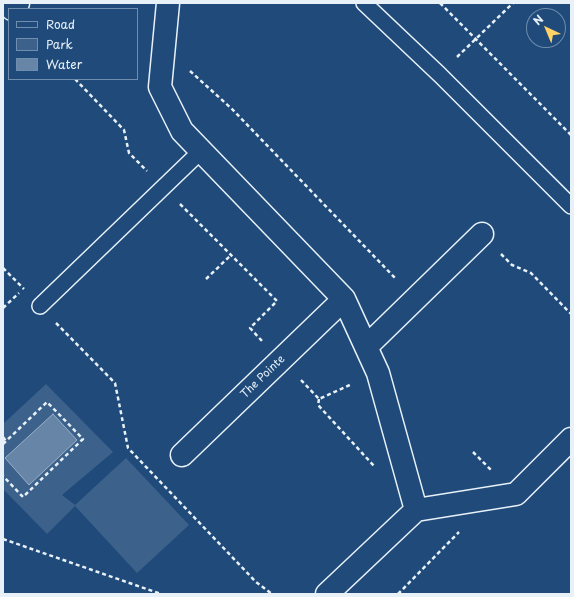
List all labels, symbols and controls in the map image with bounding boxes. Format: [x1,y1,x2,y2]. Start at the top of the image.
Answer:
legend [8,8,138,80]
north arrow [526,8,566,48]
text: N [529,11,547,29]
text: Road [46,15,75,33]
text: Park [46,35,73,53]
text: Water [46,55,82,73]
street label: The Pointe [238,353,288,401]

